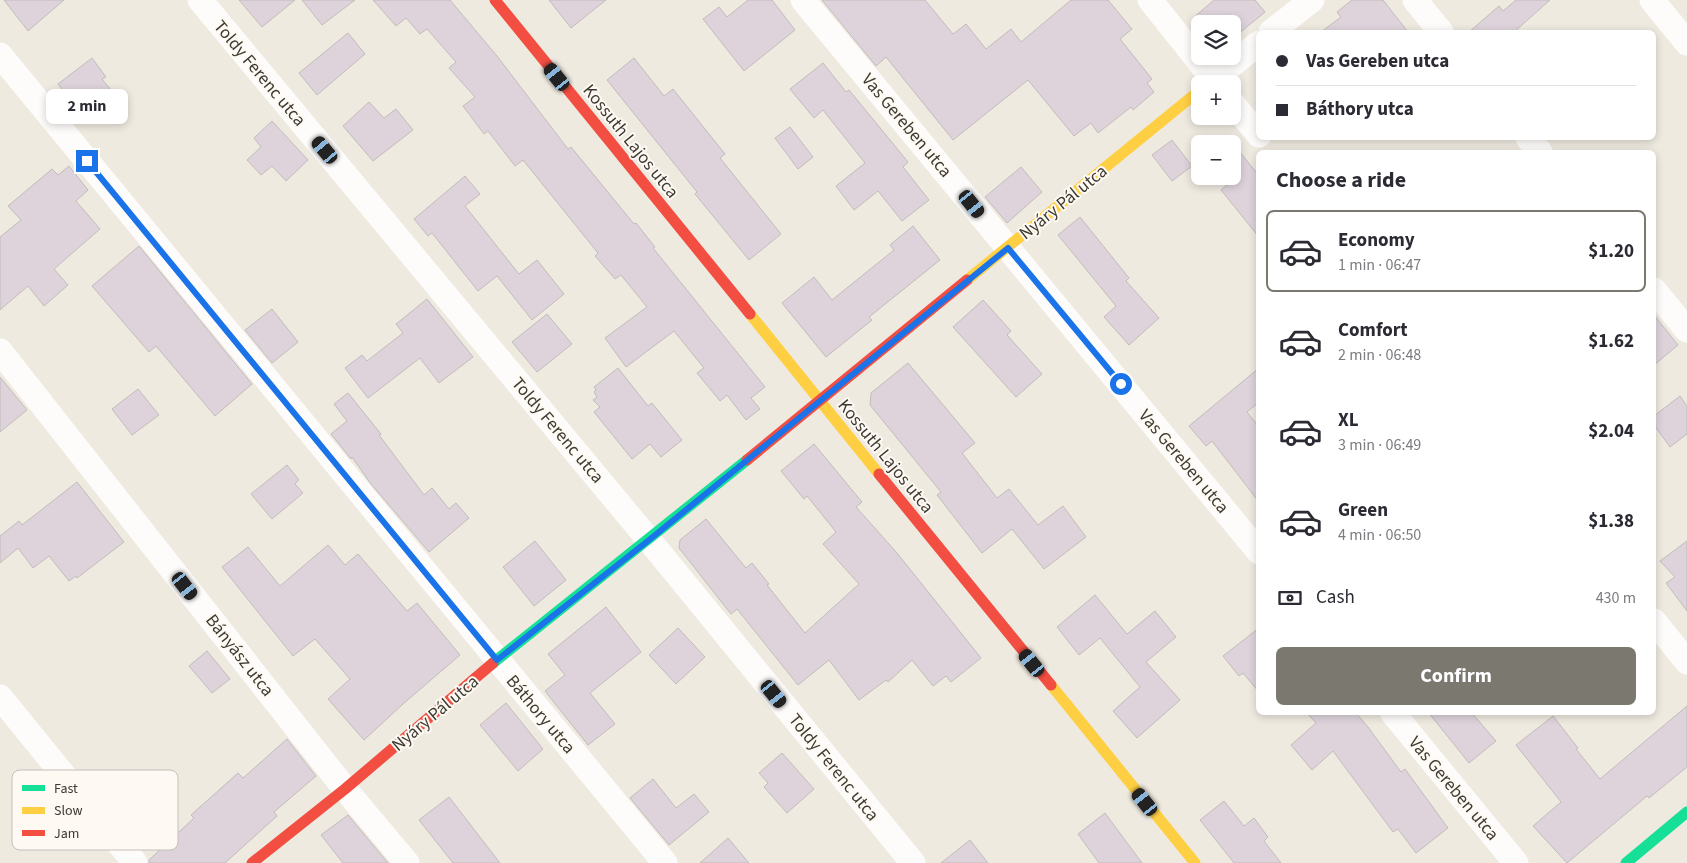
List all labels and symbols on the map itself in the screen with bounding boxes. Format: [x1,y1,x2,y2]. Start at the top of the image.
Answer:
street label: Toldy Ferenc utca [208,15,312,132]
car [541,61,572,93]
street label: Vas Gereben utca [856,68,958,183]
street label: Kossuth Lajos utca [577,79,684,204]
callout: 2 min [46,89,128,124]
car [309,134,340,166]
route end [76,150,98,172]
street label: Nyáry Pál utca [1014,159,1113,246]
car [956,188,987,220]
street label: Toldy Ferenc utca [506,372,610,489]
route start [1110,373,1132,395]
street label: Kossuth Lajos utca [832,394,939,519]
street label: Vas Gereben utca [1133,404,1235,519]
car [169,570,200,602]
street label: Bányász utca [200,609,280,702]
car [1016,647,1047,679]
street label: Nyáry Pál utca [386,669,484,757]
street label: Báthory utca [500,669,581,759]
car [758,678,789,710]
street label: Toldy Ferenc utca [782,708,885,826]
street label: Vas Gereben utca [1403,731,1505,846]
legend [12,770,178,850]
text: Fast [54,779,78,799]
car [1129,786,1160,818]
text: Slow [54,801,83,821]
text: Jam [54,824,79,844]

